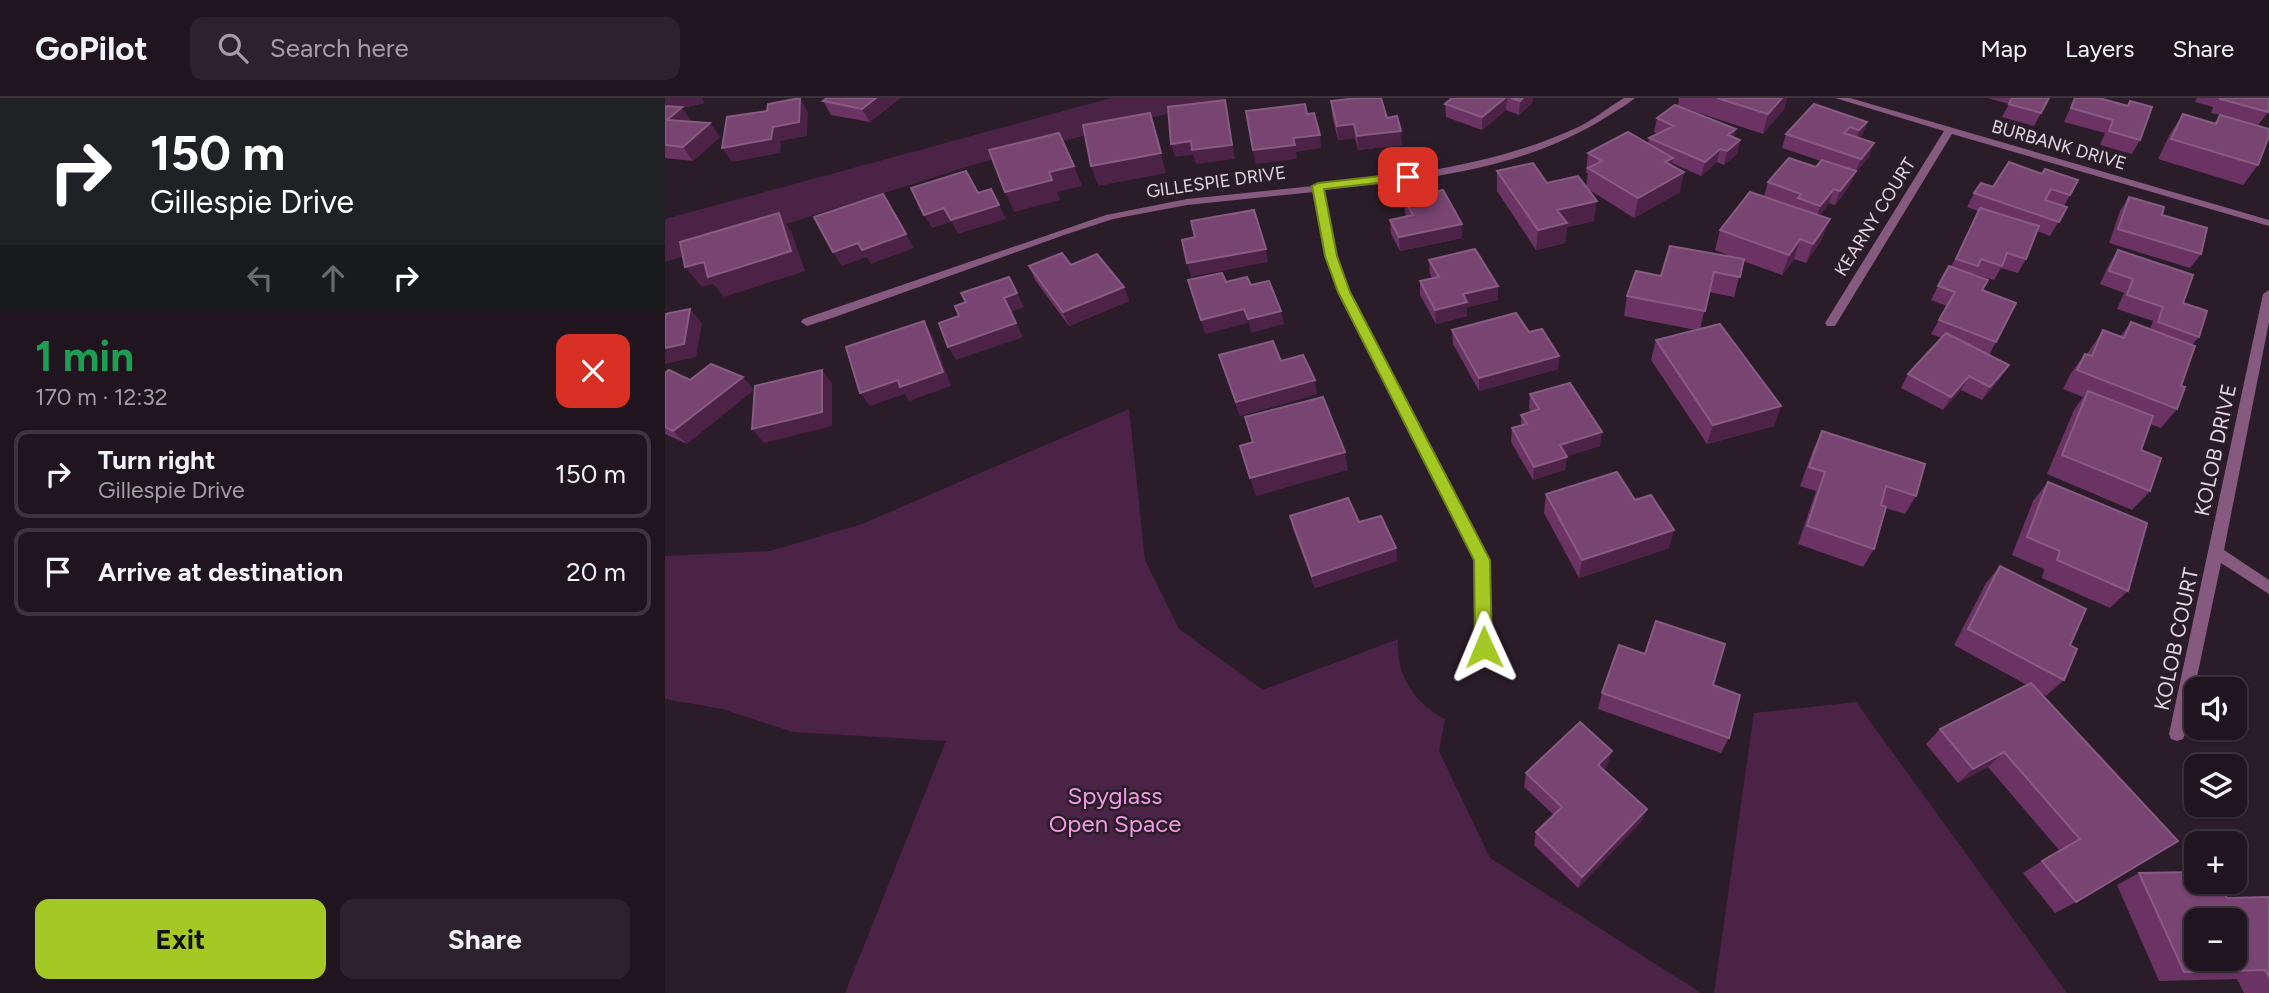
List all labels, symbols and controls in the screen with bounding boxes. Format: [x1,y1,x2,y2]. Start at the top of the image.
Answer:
search box [190,17,680,80]
text: GoPilot [35,29,148,68]
icon: search [214,29,252,67]
text: Search here [270,32,409,64]
text: Map [1980,34,2027,63]
text: Layers [2065,34,2134,63]
text: Share [2172,34,2234,63]
street label: BURBANK DRIVE [1989,115,2129,175]
text: 150 m [150,123,285,182]
icon: right [35,126,126,217]
pin [1378,147,1438,207]
street label: KEARNY COURT [1830,154,1920,280]
icon: arrive [1389,158,1427,196]
street label: GILLESPIE DRIVE [1145,161,1287,203]
text: Gillespie Drive [150,183,354,221]
icon: left [241,259,279,297]
icon: ahead [314,259,352,297]
icon: right [387,259,425,297]
text: 1 min [35,331,134,382]
button: close [556,334,630,408]
street label: KOLOB DRIVE [2189,382,2241,518]
text: 170 m · 12:32 [35,383,168,411]
text: Turn right [98,444,215,476]
icon: right [39,455,77,493]
text: 150 m [555,458,626,490]
text: Gillespie Drive [98,476,245,504]
icon: arrive [39,553,77,591]
text: Arrive at destination [98,556,343,588]
text: 20 m [566,556,626,588]
street label: KOLOB COURT [2149,565,2203,712]
position arrow [1447,610,1521,684]
map controls [2184,677,2247,971]
button: sound [2184,677,2247,740]
button: layers [2184,754,2247,817]
park label: Spyglass Open Space [1049,781,1181,838]
button: + [2184,831,2247,894]
button: Exit [35,899,326,979]
button: Share [340,899,630,979]
button: − [2184,908,2247,971]

